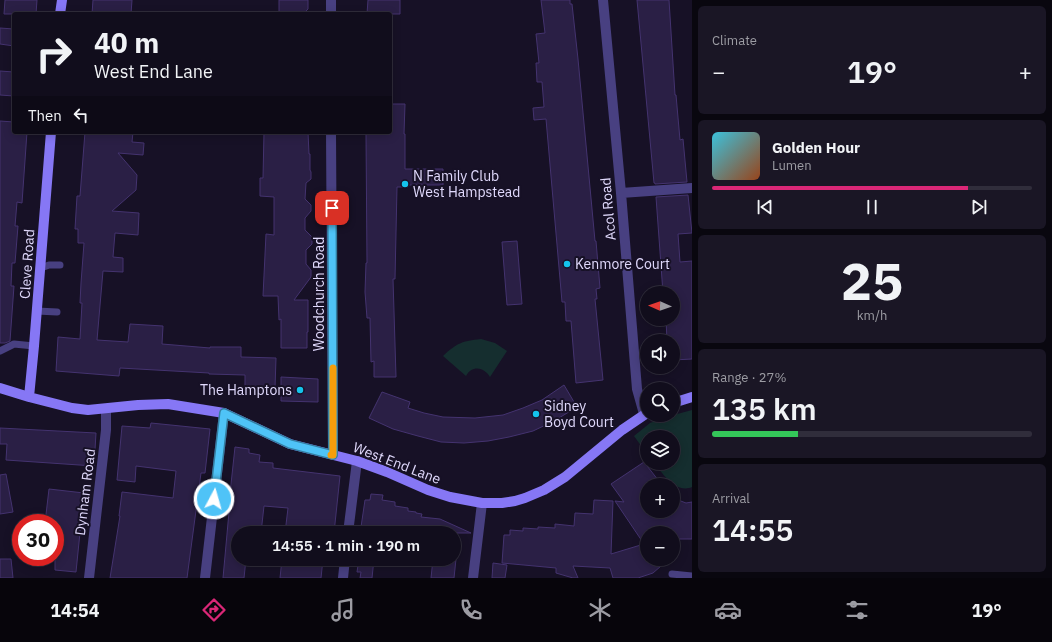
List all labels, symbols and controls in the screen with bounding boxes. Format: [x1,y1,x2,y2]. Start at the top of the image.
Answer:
text: 40 m [94,24,159,61]
icon: right [28,28,80,80]
text: Climate [712,32,757,49]
text: 19° [847,52,897,91]
text: − [712,57,725,86]
text: + [1019,57,1032,86]
text: West End Lane [94,60,213,83]
icon: left [70,104,92,126]
text: Then [28,106,62,125]
text: Golden Hour [772,138,860,157]
text: Lumen [772,157,812,174]
place label: N Family Club West Hampstead [413,167,520,201]
street label: Acol Road [596,177,620,241]
marker: N Family Club West Hampstead [400,179,410,189]
pin [315,191,349,225]
icon: previous [754,196,776,218]
icon: pause [861,196,883,218]
icon: next [968,196,990,218]
icon: arrive [321,197,343,219]
street label: Cleve Road [16,228,38,300]
street label: Woodchurch Road [310,237,328,351]
text: 25 [841,247,903,314]
place label: Kenmore Court [575,255,670,273]
marker: Kenmore Court [562,259,572,269]
north arrow [640,286,680,326]
map controls [640,286,680,566]
text: km/h [857,307,887,324]
button: sound [640,334,680,374]
text: Range · 27% [712,369,786,386]
place label: The Hamptons [200,381,292,399]
button: search [640,382,680,422]
marker: The Hamptons [295,385,305,395]
text: 135 km [712,389,817,428]
place label: Sidney Boyd Court [544,397,614,431]
marker: Sidney Boyd Court [531,409,541,419]
button: layers [640,430,680,470]
street label: West End Lane [351,438,444,488]
street label: Dynham Road [71,447,99,537]
position arrow [193,478,235,520]
button: + [640,478,680,518]
text: Arrival [712,490,750,507]
text: 14:55 [712,510,794,549]
speed limit sign: 30 [12,514,64,566]
button: − [640,526,680,566]
text: 14:55 · 1 min · 190 m [272,536,420,555]
icon: directions [200,596,228,624]
icon: music [329,596,357,624]
icon: phone [457,596,485,624]
icon: climate [586,596,614,624]
icon: car [714,596,742,624]
icon: filters [843,596,871,624]
text: 14:54 [50,599,99,622]
text: 19° [972,599,1002,622]

